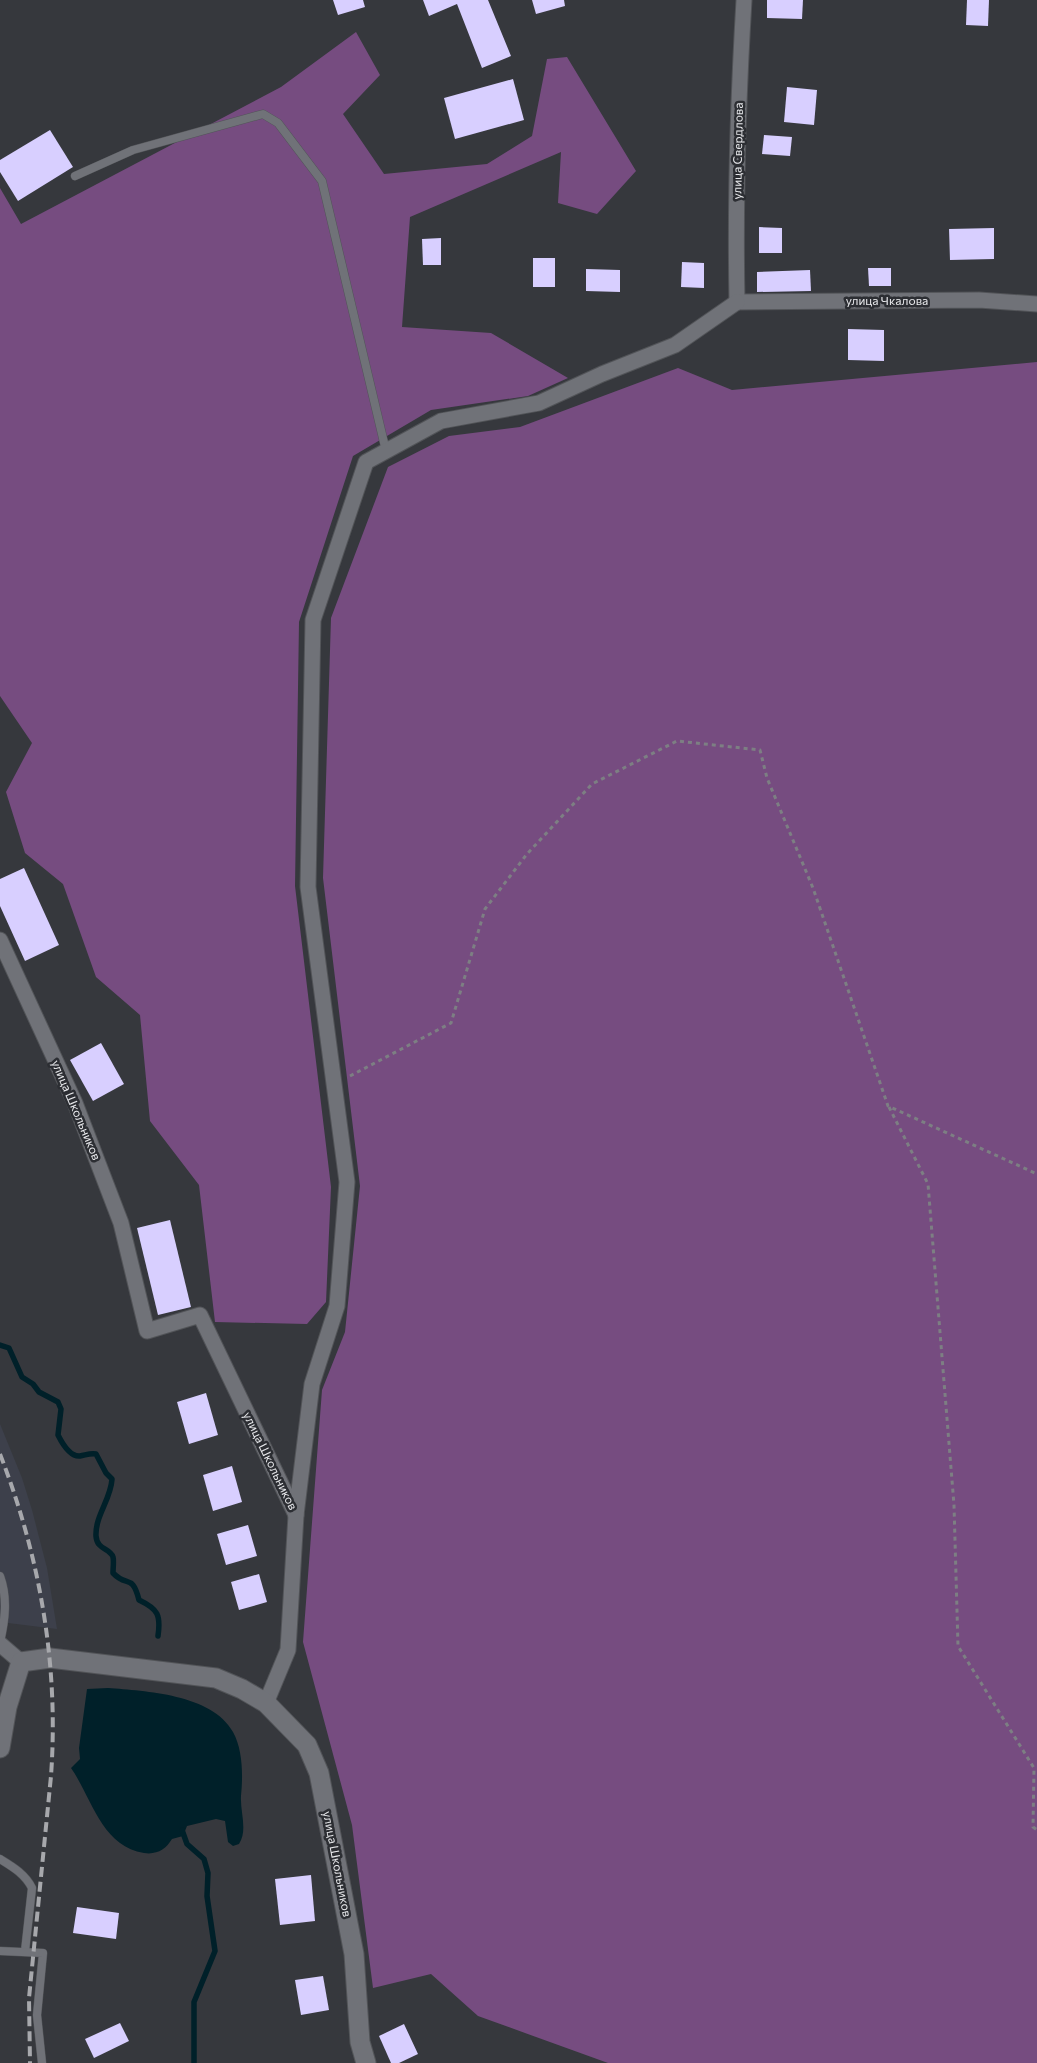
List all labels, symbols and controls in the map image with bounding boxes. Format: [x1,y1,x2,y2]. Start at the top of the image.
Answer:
street label: улица Свердлова [729,102,745,200]
street label: улица Чкалова [846,293,928,307]
street label: улица Школьников [49,1057,104,1162]
street label: улица Школьников [241,1409,301,1512]
street label: улица Школьников [321,1810,355,1918]

